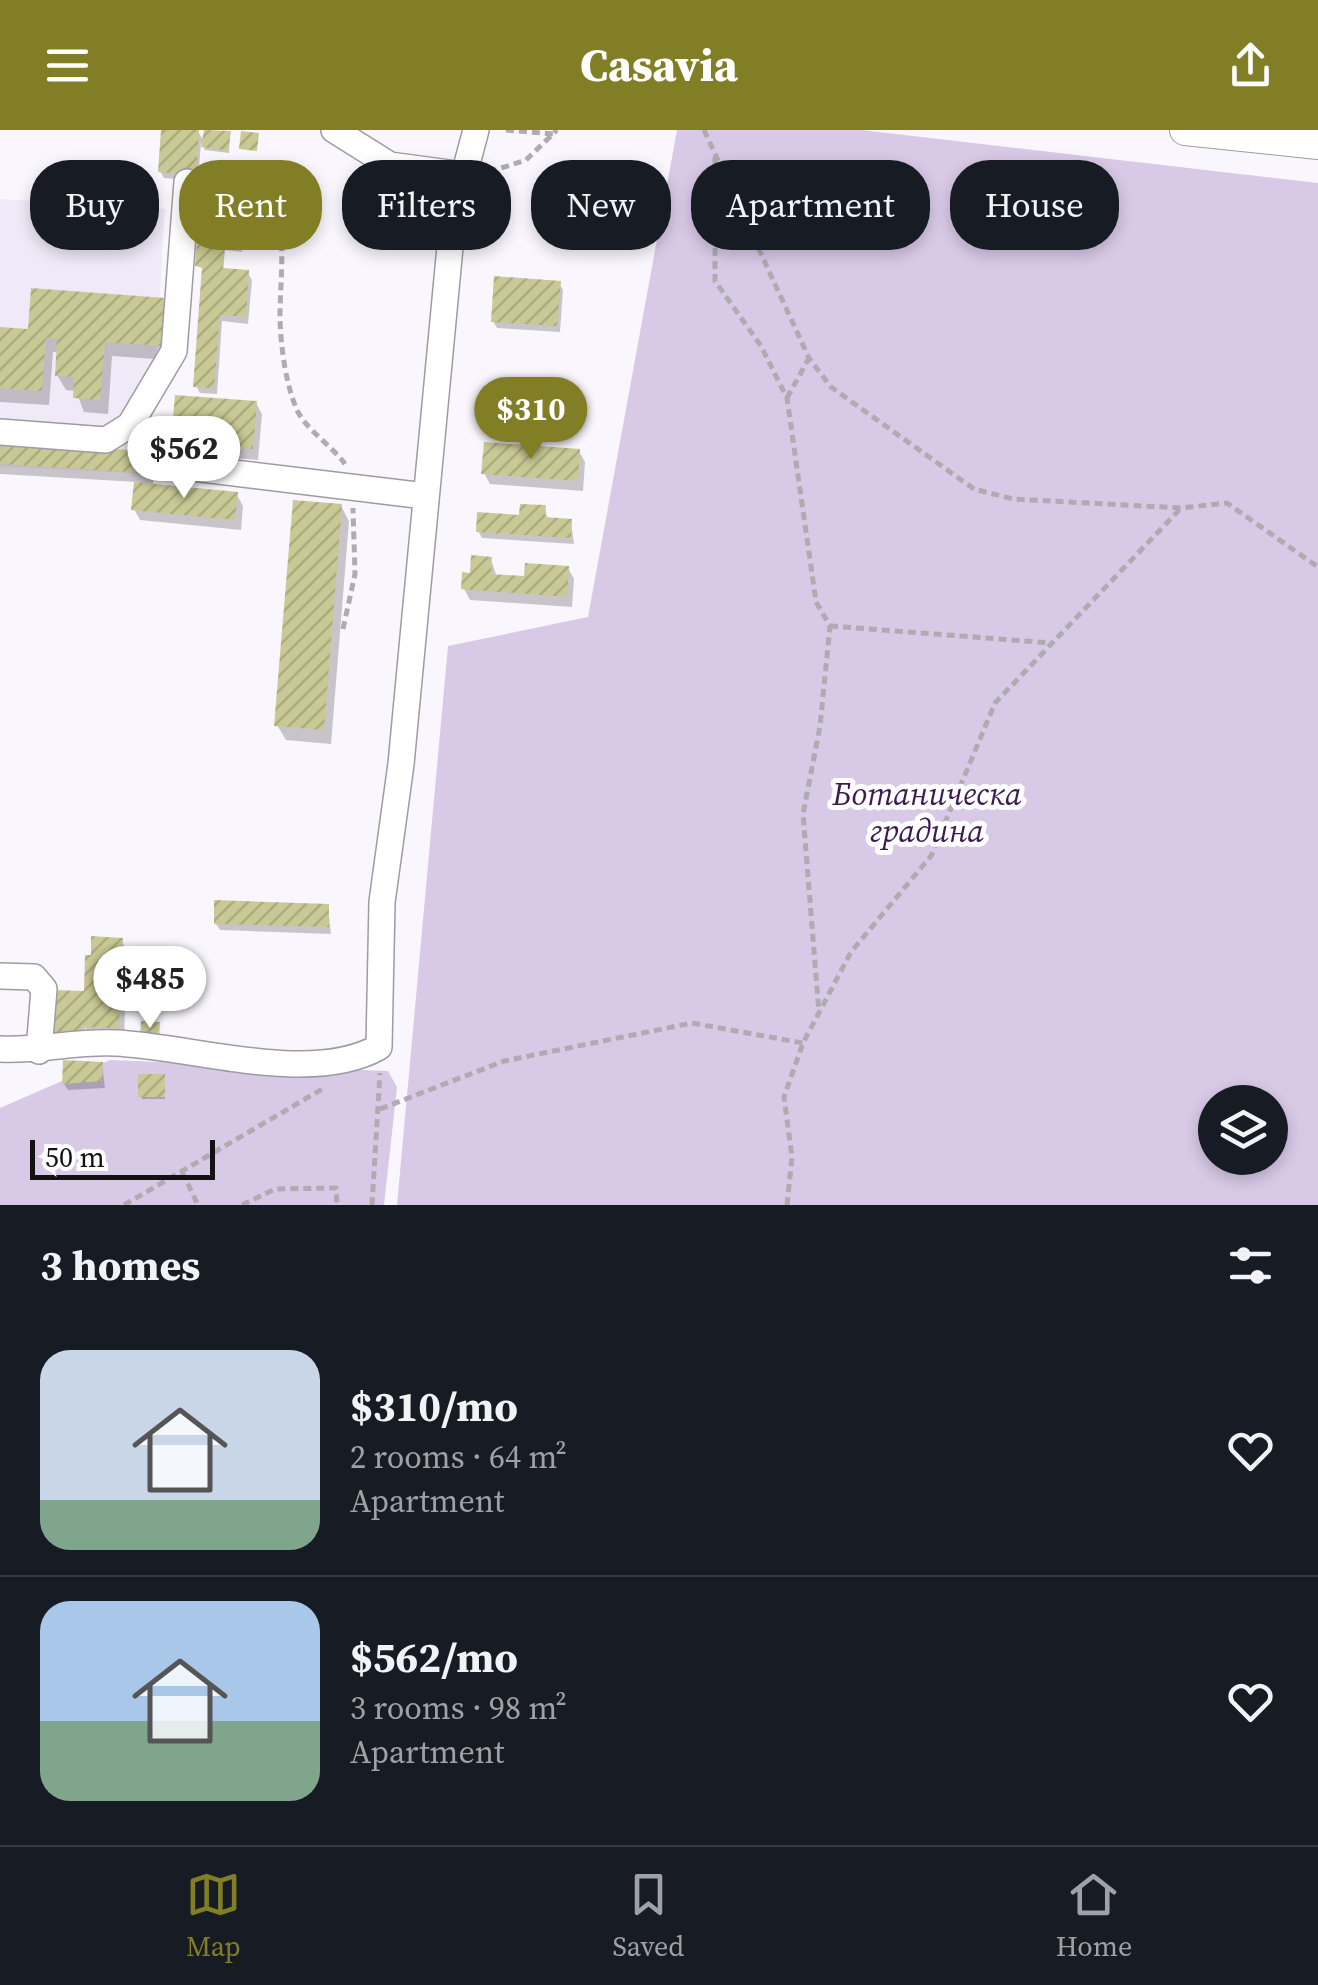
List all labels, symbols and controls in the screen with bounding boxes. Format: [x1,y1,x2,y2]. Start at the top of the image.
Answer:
text: Casavia [580,34,738,96]
icon: menu [40,38,95,93]
icon: share [1223,38,1278,93]
chip: Buy [30,160,159,250]
chip: Rent [179,160,322,250]
chip: Filters [342,160,511,250]
chip: New [531,160,671,250]
chip: Apartment [691,160,930,250]
chip: House [950,160,1119,250]
pin: $310 [472,377,590,462]
text: $310 [496,387,566,431]
pin: $562 [125,416,243,501]
text: $562 [149,426,219,470]
park label: Ботаническа градина [831,772,1022,853]
pin: $485 [91,946,209,1031]
text: $485 [115,956,185,1000]
map controls [1198,1085,1288,1175]
button: layers [1198,1085,1288,1175]
scale bar [30,1135,215,1180]
text: 50 m [45,1138,105,1176]
text: 3 homes [40,1236,200,1294]
icon: filters [1223,1238,1278,1293]
text: $310/mo [350,1377,518,1435]
icon: home [120,1390,240,1510]
icon: heart [1223,1423,1278,1478]
text: 2 rooms · 64 m² [350,1435,567,1479]
text: Apartment [350,1479,504,1523]
text: $562/mo [350,1628,518,1686]
icon: home [120,1641,240,1761]
icon: heart [1223,1674,1278,1729]
text: 3 rooms · 98 m² [350,1686,567,1730]
text: Apartment [350,1730,504,1774]
tab: Map [186,1867,241,1965]
tab: Saved [612,1867,684,1965]
tab: Home [1056,1867,1132,1965]

